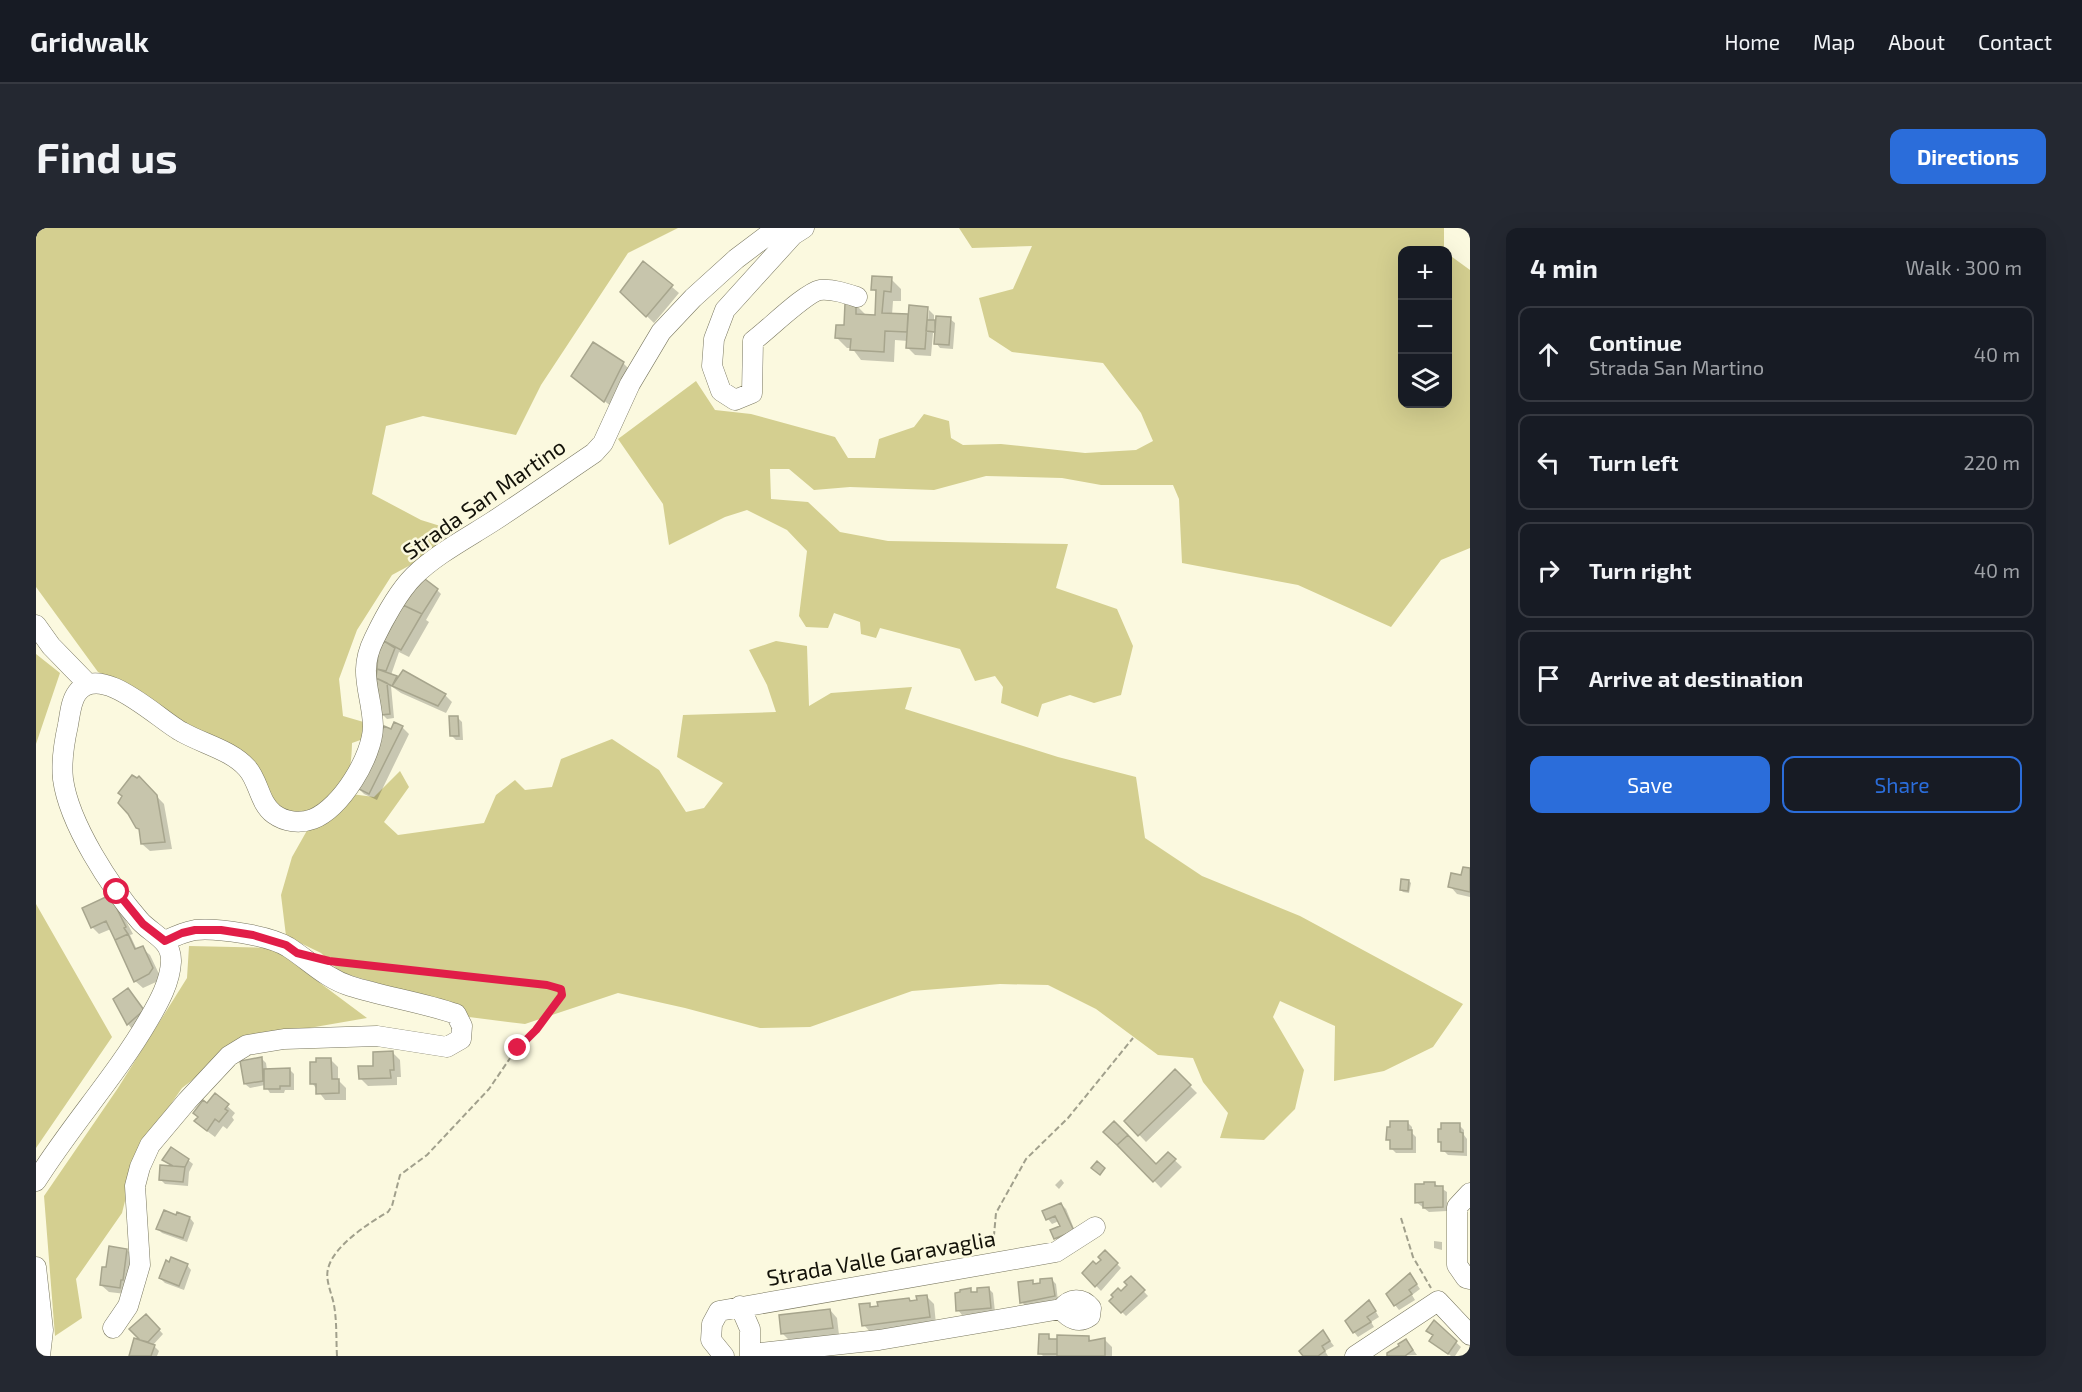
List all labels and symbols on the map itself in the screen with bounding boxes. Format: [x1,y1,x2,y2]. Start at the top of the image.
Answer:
street label: Strada San Martino [397,432,570,564]
route start [103,878,129,904]
route end [504,1034,530,1060]
street label: Strada Valle Garavaglia [764,1224,997,1290]

